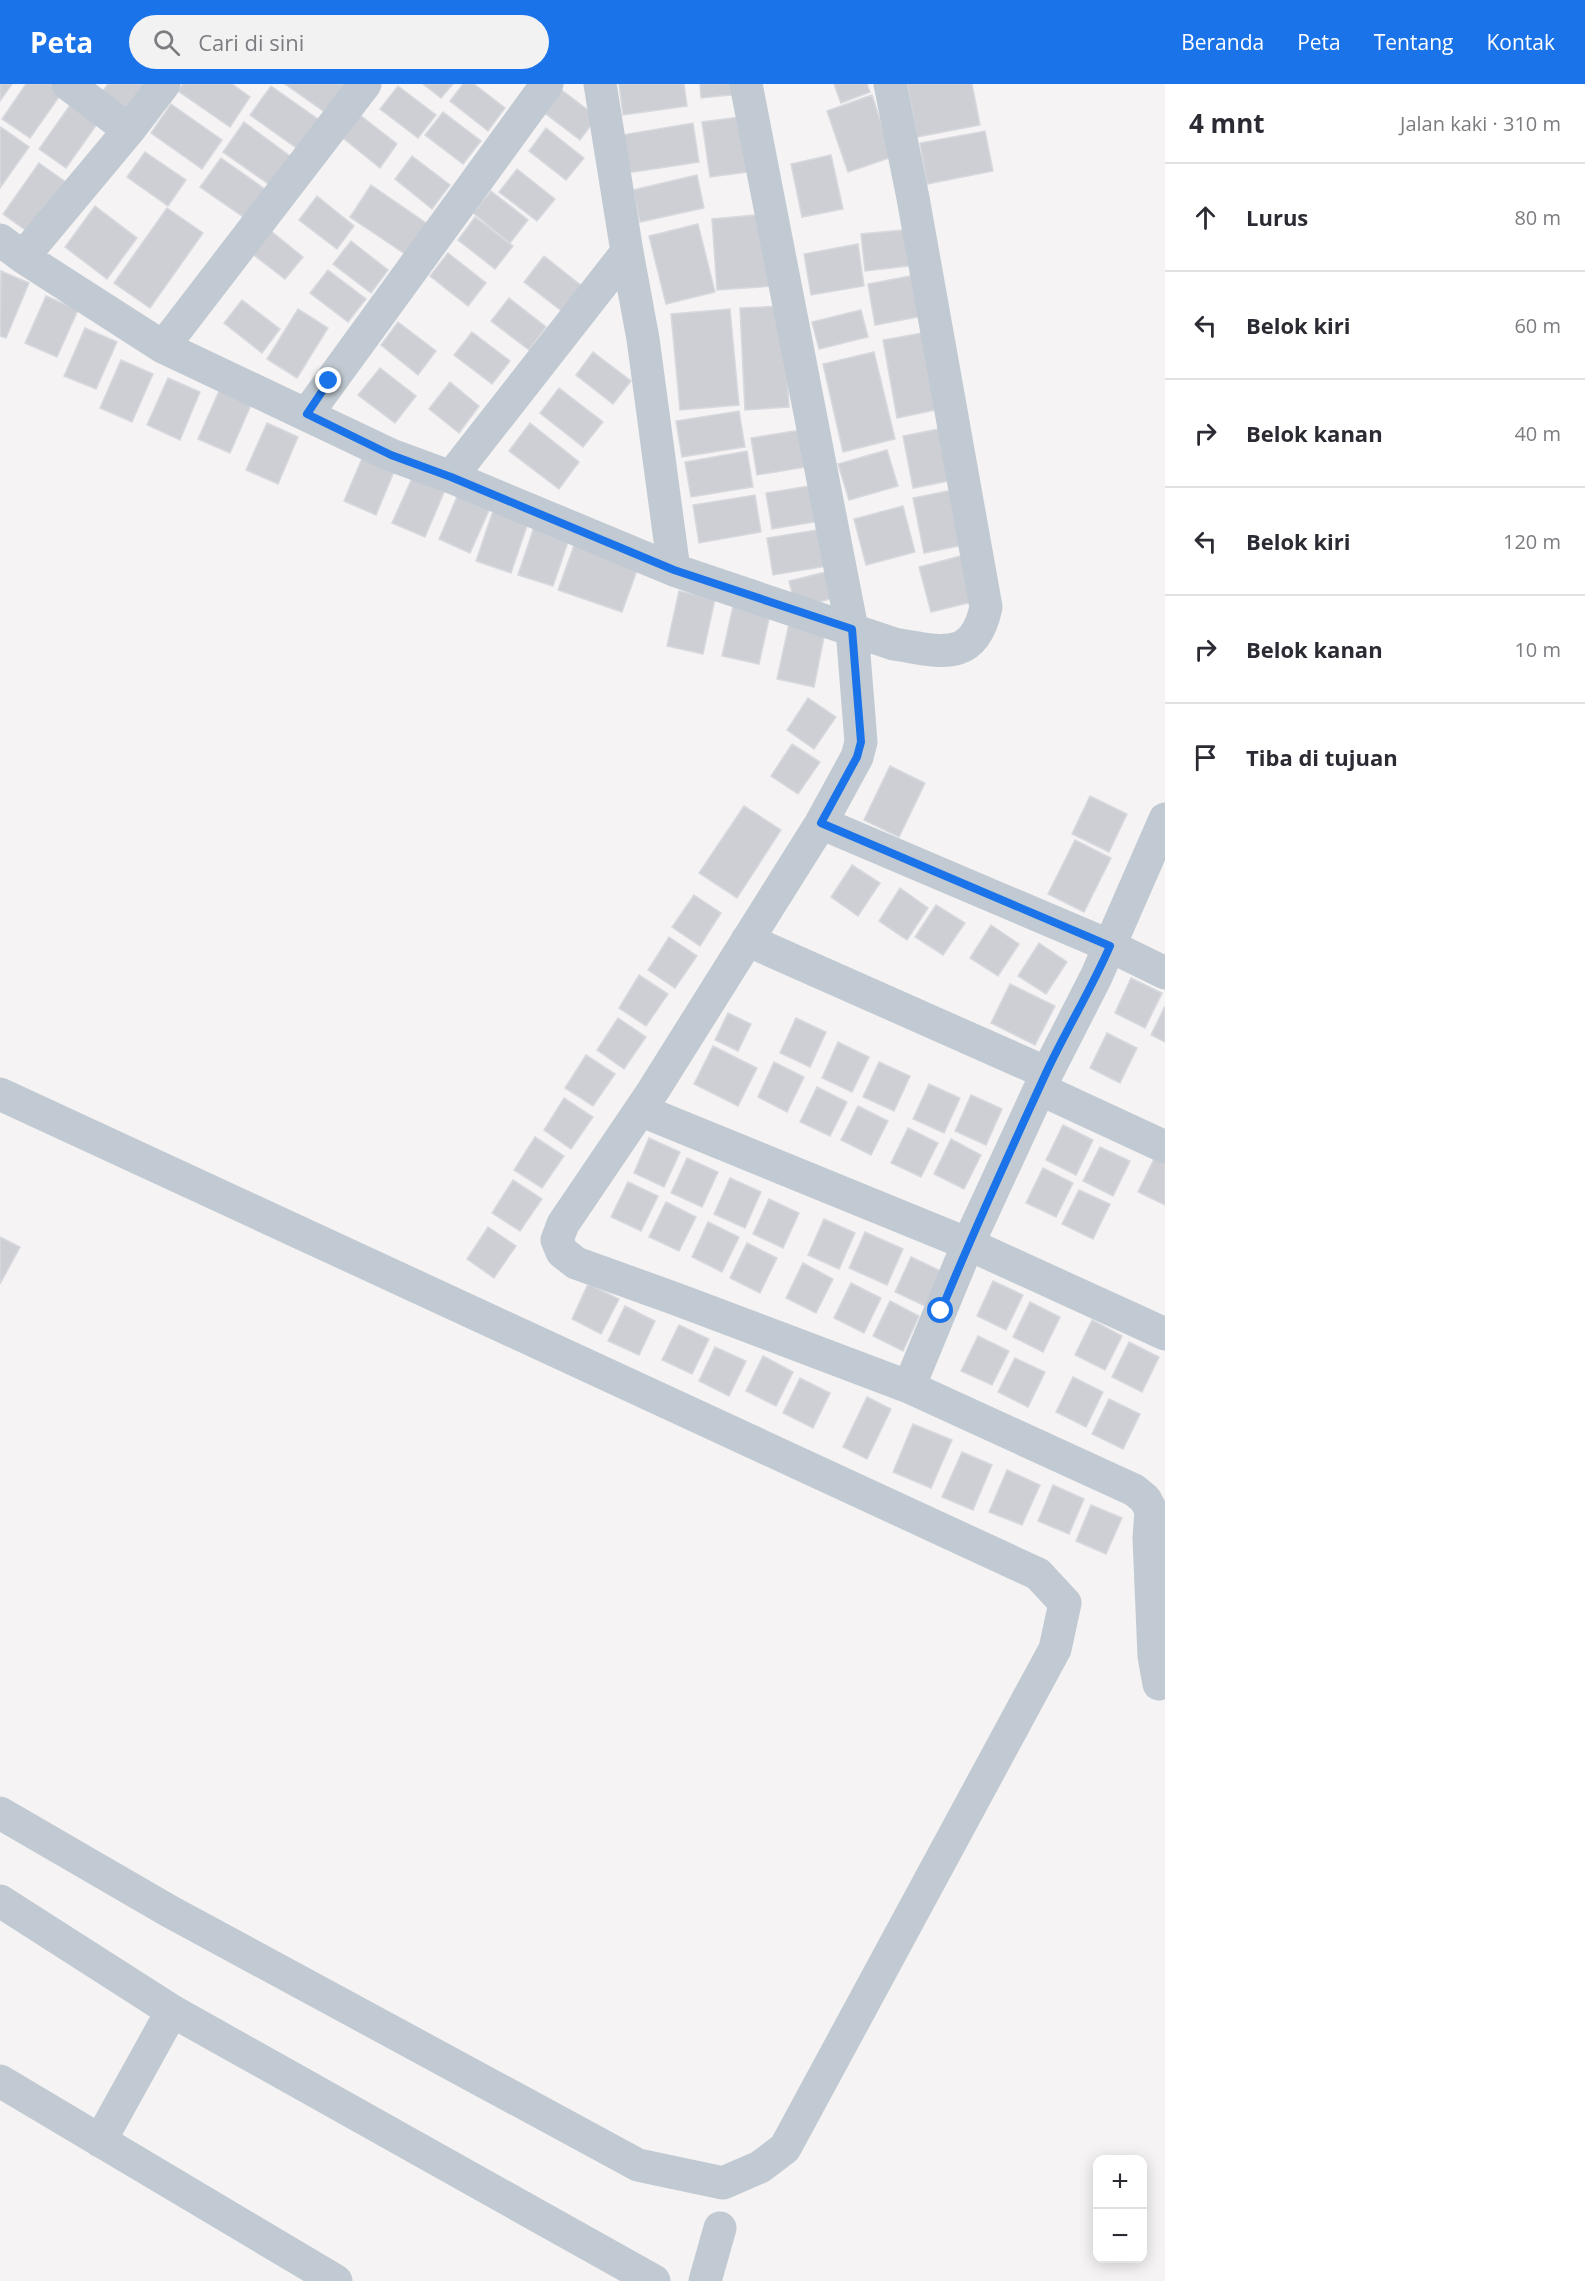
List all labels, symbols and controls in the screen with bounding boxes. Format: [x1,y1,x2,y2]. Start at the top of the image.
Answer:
search box [129,15,549,69]
text: Peta [30,23,93,61]
icon: search [150,26,183,59]
text: Cari di sini [198,27,304,57]
text: Beranda [1181,28,1264,56]
text: Peta [1297,28,1341,56]
text: Tentang [1374,28,1453,56]
text: Kontak [1486,28,1555,56]
text: 4 mnt [1189,105,1265,141]
text: Jalan kaki · 310 m [1400,110,1561,137]
icon: ahead [1189,201,1222,234]
text: Lurus [1246,202,1308,232]
text: 80 m [1514,204,1561,231]
icon: left [1189,309,1222,342]
text: Belok kiri [1246,310,1351,340]
text: 60 m [1514,312,1561,339]
route end [315,367,341,393]
icon: right [1189,417,1222,450]
text: Belok kanan [1246,418,1383,448]
text: 40 m [1514,420,1561,447]
icon: left [1189,525,1222,558]
text: Belok kiri [1246,526,1351,556]
text: 120 m [1503,528,1561,555]
icon: right [1189,633,1222,666]
text: Belok kanan [1246,634,1383,664]
text: 10 m [1514,636,1561,663]
icon: arrive [1189,741,1222,774]
text: Tiba di tujuan [1246,742,1398,772]
route start [927,1297,953,1323]
map controls [1093,2155,1147,2263]
button: + [1093,2155,1147,2209]
button: − [1093,2209,1147,2263]

